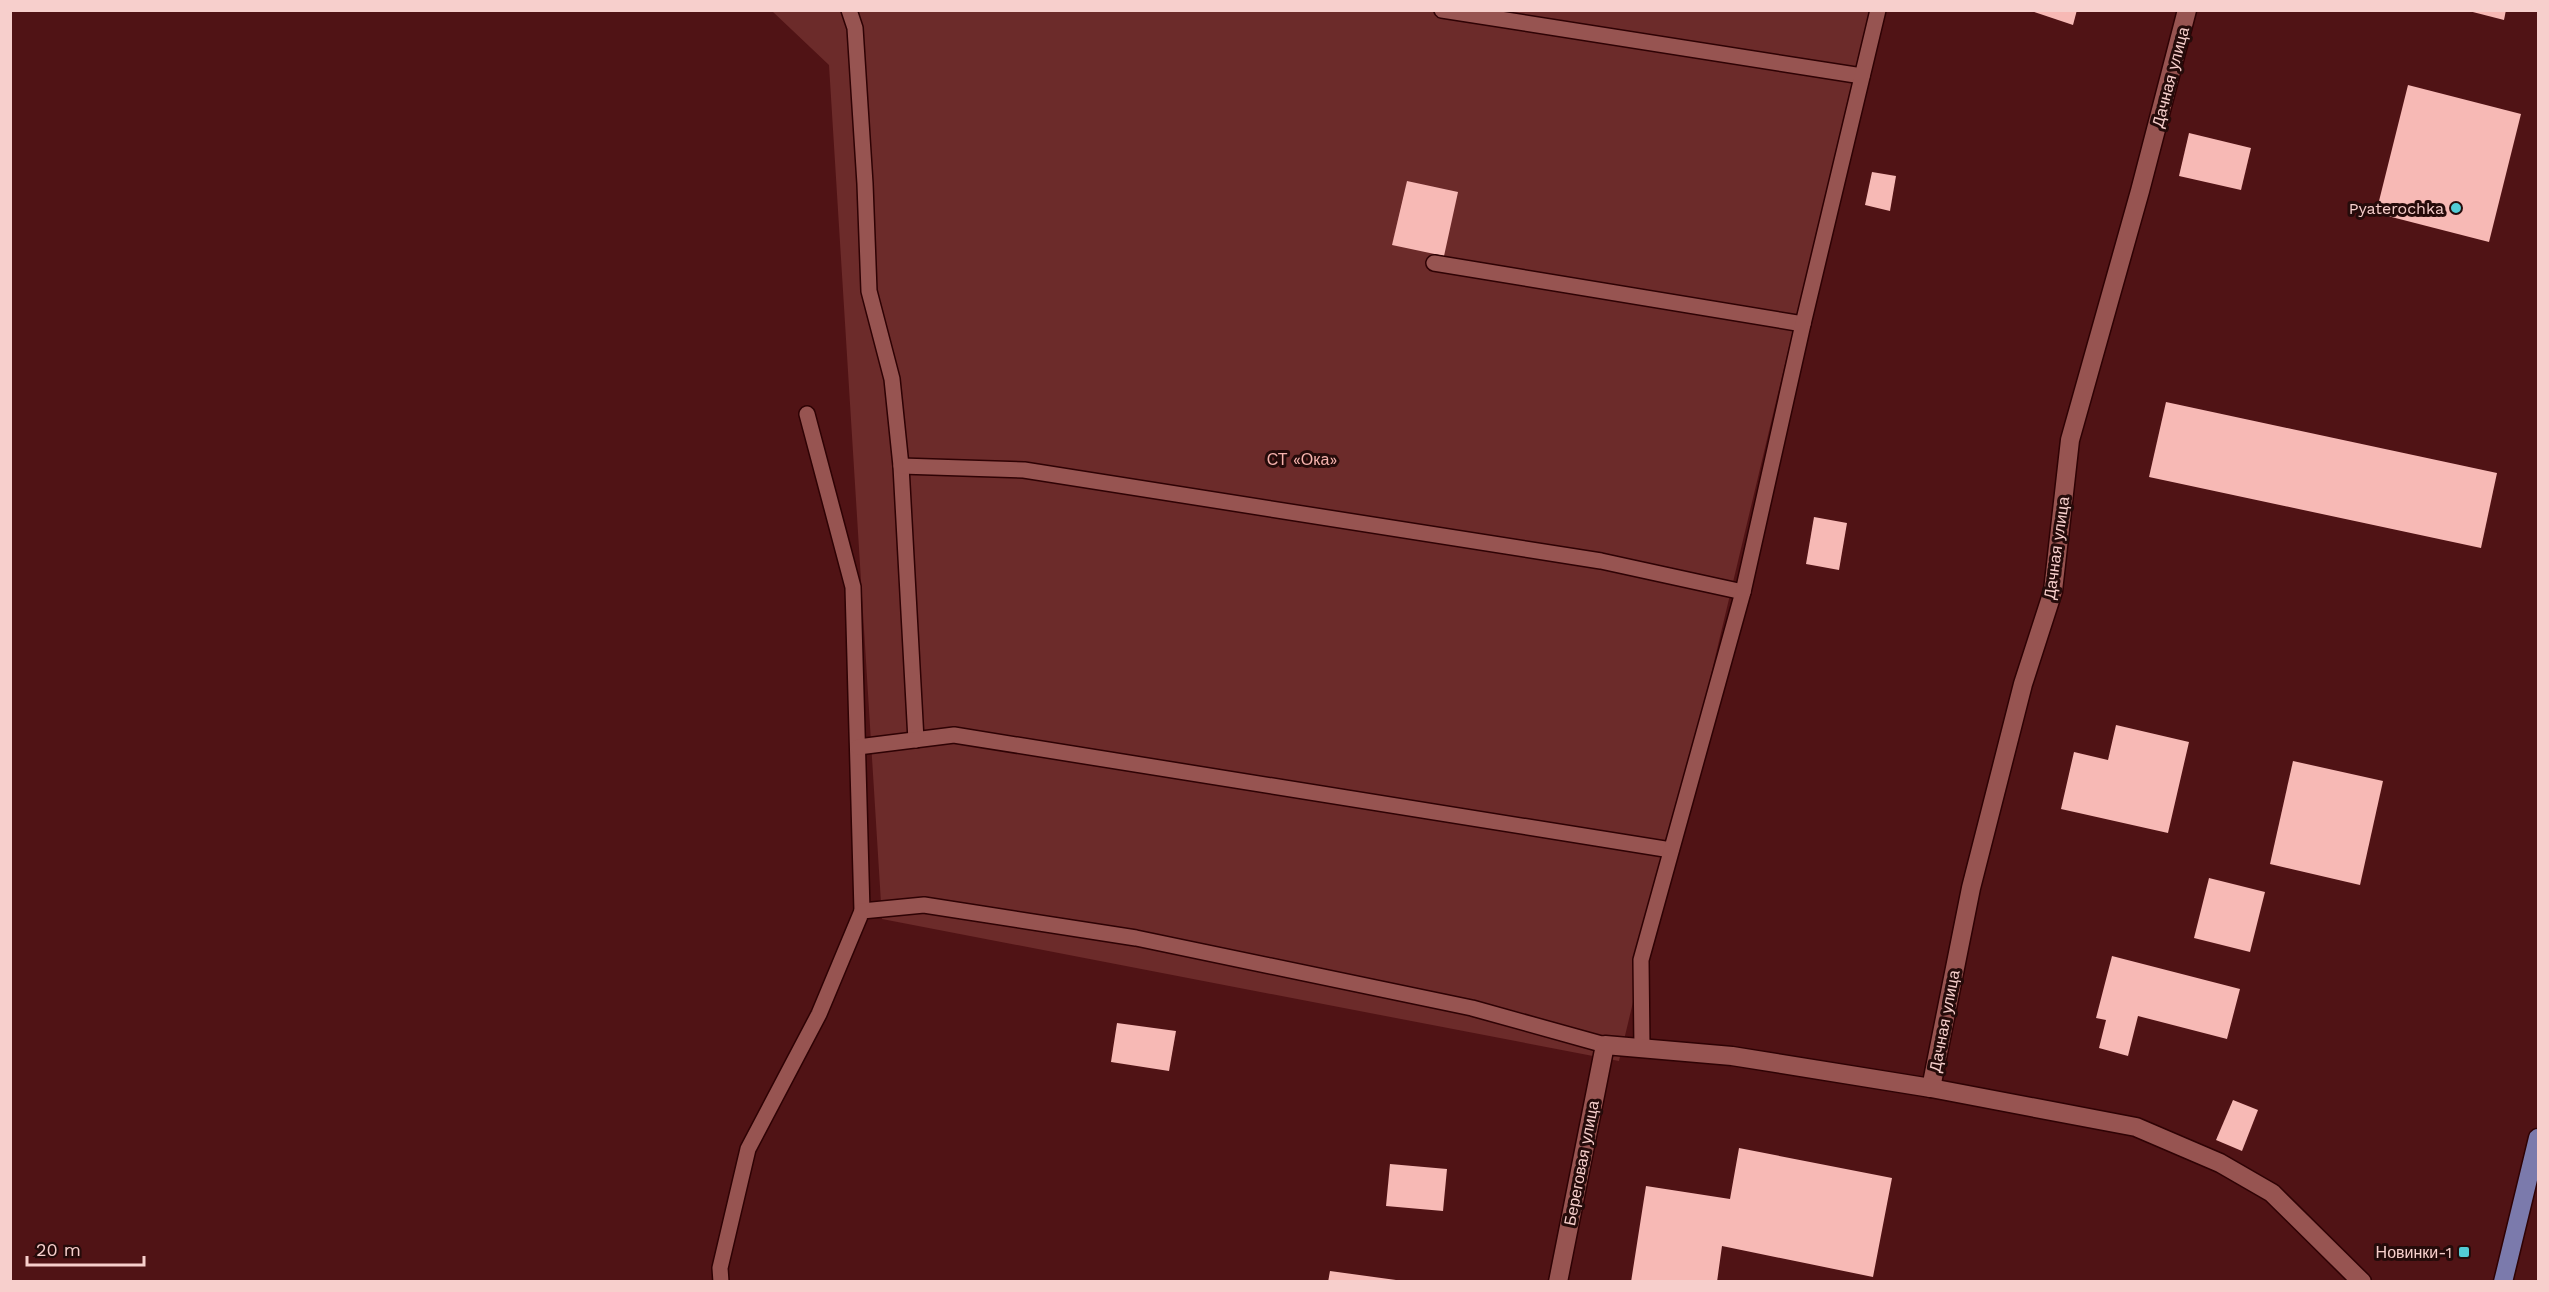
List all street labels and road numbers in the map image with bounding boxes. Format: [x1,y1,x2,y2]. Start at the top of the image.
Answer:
street label: Дачная улица [2148,25,2193,130]
street label: Дачная улица [2040,495,2073,601]
street label: Дачная улица [1925,968,1964,1074]
street label: Береговая улица [1560,1099,1603,1227]

